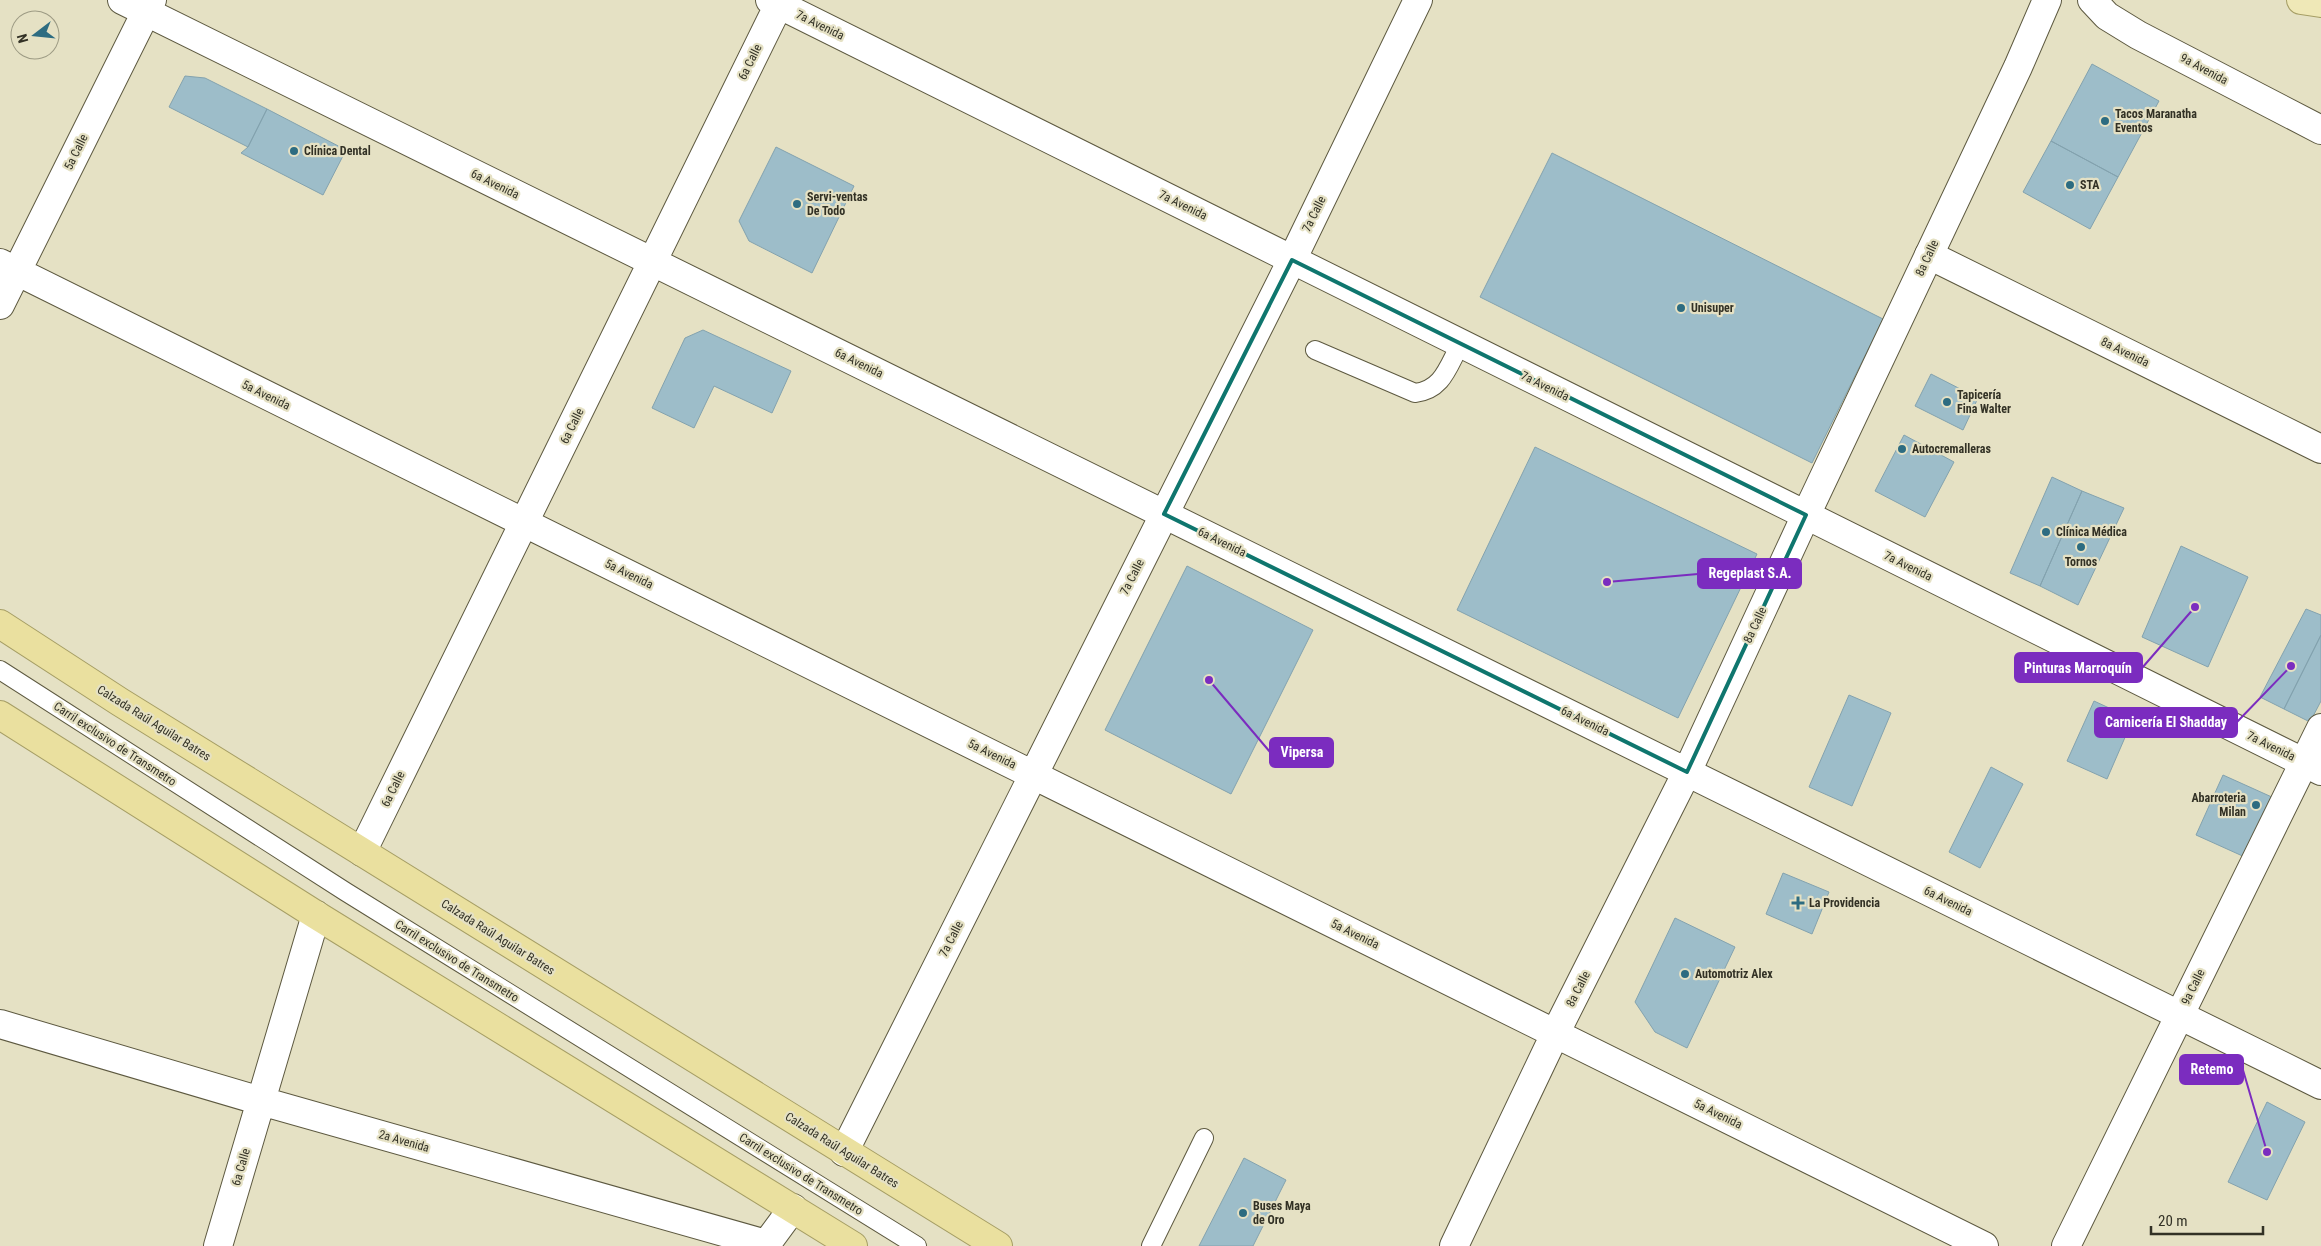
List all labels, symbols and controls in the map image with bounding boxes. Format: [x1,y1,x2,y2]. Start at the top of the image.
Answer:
street label: 7a Avenida [794,7,847,43]
north arrow [10,10,60,60]
text: N [14,32,31,45]
street label: 6a Calle [735,41,765,82]
street label: 9a Avenida [2178,51,2230,88]
place label: Tacos Maranatha Eventos [2115,107,2197,135]
marker: Tacos Maranatha Eventos [2099,115,2111,127]
street label: 5a Calle [61,131,91,172]
place label: Clínica Dental [304,144,371,158]
marker: Clínica Dental [288,145,300,157]
street label: 6a Avenida [469,166,522,202]
place label: STA [2080,178,2100,192]
marker: STA [2064,179,2076,191]
street label: 7a Avenida [1157,187,1210,223]
place label: Servi-ventas De Todo [807,190,868,218]
street label: 7a Calle [1299,193,1329,234]
marker: Servi-ventas De Todo [791,198,803,210]
street label: 8a Calle [1913,237,1942,278]
place label: Unisuper [1691,301,1734,315]
marker: Unisuper [1675,302,1687,314]
street label: 8a Avenida [2099,334,2152,370]
street label: 6a Avenida [833,345,886,381]
street label: 7a Avenida [1519,368,1572,404]
street label: 5a Avenida [240,377,293,413]
place label: Tapicería Fina Walter [1957,388,2011,416]
marker: Tapicería Fina Walter [1941,396,1953,408]
street label: 6a Calle [557,405,587,446]
place label: Autocremalleras [1912,442,1991,456]
marker: Autocremalleras [1896,443,1908,455]
street label: 6a Avenida [1196,524,1249,560]
place label: Clínica Médica [2056,525,2127,539]
marker: Clínica Médica [2040,526,2052,538]
marker: Tornos [2075,541,2087,553]
street label: 7a Avenida [1882,548,1935,584]
place label: Tornos [2065,555,2098,569]
street label: 5a Avenida [603,556,656,592]
street label: 7a Calle [1117,557,1147,597]
callout: Regeplast S.A. [1698,559,1801,588]
text: Regeplast S.A. [1708,565,1792,581]
street label: 8a Calle [1741,604,1770,645]
callout: Pinturas Marroquín [2015,653,2142,682]
text: Pinturas Marroquín [2024,660,2132,676]
street label: Calzada Raúl Aguilar Batres [95,682,213,764]
street label: Carril exclusivo de Transmetro [51,699,179,789]
street label: 6a Avenida [1559,703,1612,739]
callout: Carnicería El Shadday [2095,708,2237,737]
text: Carnicería El Shadday [2105,714,2228,730]
street label: 7a Avenida [2245,728,2298,764]
street label: 5a Avenida [966,736,1019,772]
callout: Vipersa [1270,738,1333,767]
text: Vipersa [1281,744,1324,760]
street label: 6a Calle [378,768,408,809]
place label: Abarroteria Milan [2191,791,2246,819]
marker: Abarroteria Milan [2250,799,2262,811]
street label: 6a Avenida [1922,883,1975,919]
street label: Calzada Raúl Aguilar Batres [439,896,557,978]
marker: La Providencia [1791,896,1805,910]
place label: La Providencia [1809,896,1880,910]
street label: 5a Avenida [1329,916,1382,952]
street label: Carril exclusivo de Transmetro [393,917,521,1005]
street label: 7a Calle [936,919,966,959]
street label: 9a Calle [2178,966,2208,1007]
place label: Automotriz Alex [1695,967,1773,981]
marker: Automotriz Alex [1679,968,1691,980]
street label: 8a Calle [1563,969,1593,1009]
callout: Retemo [2180,1055,2243,1084]
text: Retemo [2191,1061,2233,1077]
street label: 5a Avenida [1692,1096,1745,1132]
street label: Calzada Raúl Aguilar Batres [783,1109,901,1191]
street label: 2a Avenida [377,1127,431,1155]
street label: Carril exclusivo de Transmetro [737,1130,865,1218]
street label: 6a Calle [229,1146,253,1187]
place label: Buses Maya de Oro [1253,1199,1311,1227]
scale bar [2151,1204,2264,1236]
marker: Buses Maya de Oro [1237,1207,1249,1219]
text: 20 m [2158,1212,2188,1230]

